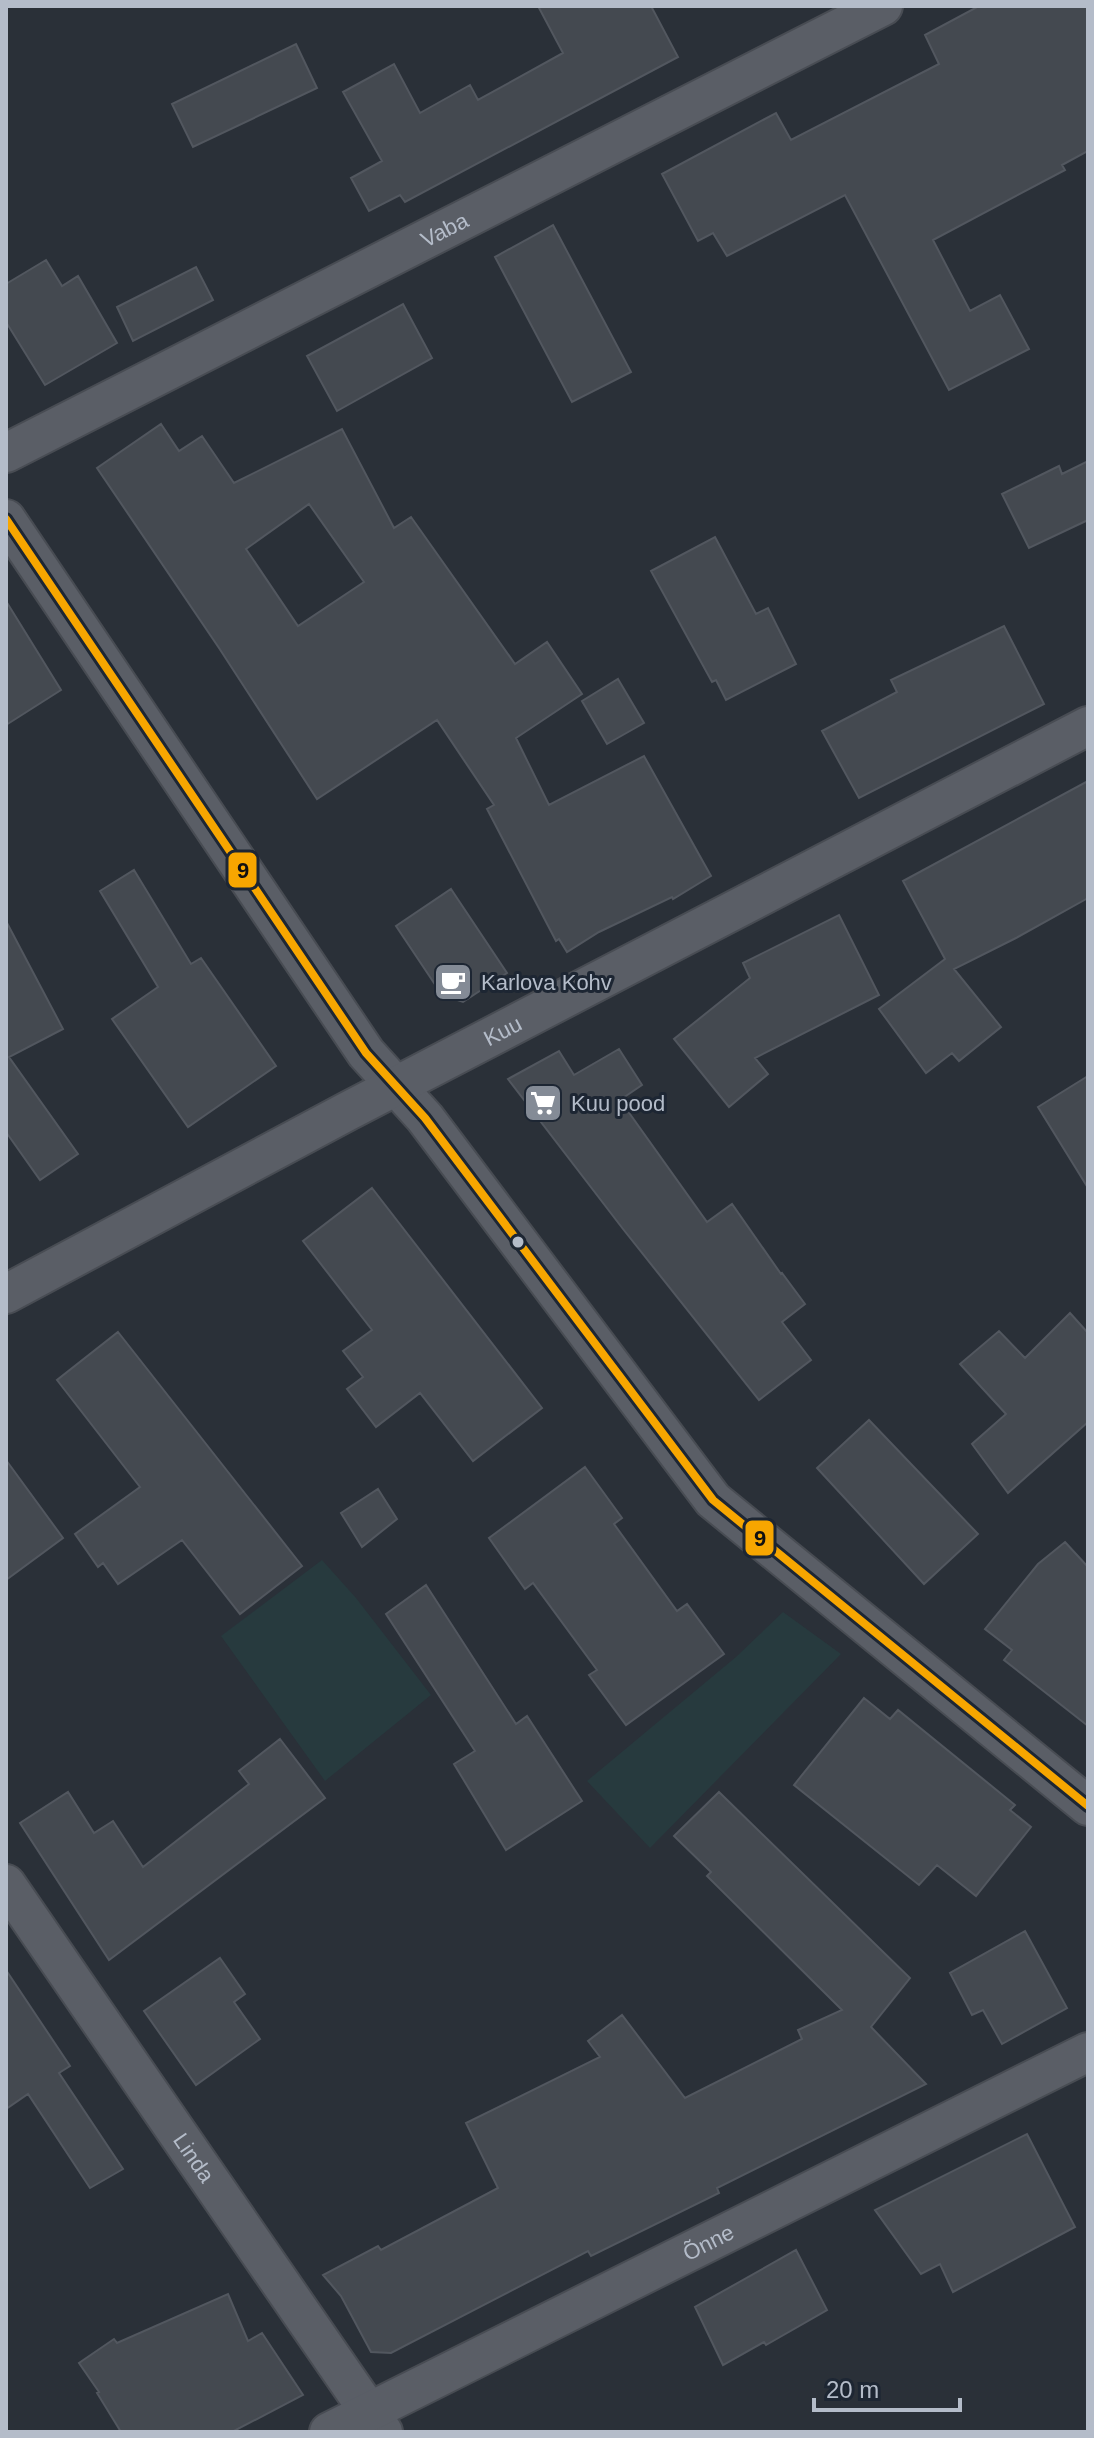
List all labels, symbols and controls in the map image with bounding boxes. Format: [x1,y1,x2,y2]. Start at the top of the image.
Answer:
street label: Vaba [417,207,473,252]
line badge: 9 [227,851,258,889]
text: 9 [237,858,249,883]
cafe icon: Karlova Kohv [432,961,474,1003]
place label: Karlova Kohv [481,970,612,995]
street label: Kuu [480,1011,526,1051]
supermarket icon: Kuu pood [522,1082,564,1124]
place label: Kuu pood [571,1091,665,1116]
unlabelled marker [510,1234,526,1250]
line badge: 9 [744,1519,775,1557]
text: 9 [754,1526,766,1551]
street label: Linda [168,2129,220,2188]
street label: Õnne [679,2219,738,2266]
scale bar [814,2362,960,2412]
text: 20 m [826,2376,879,2403]

